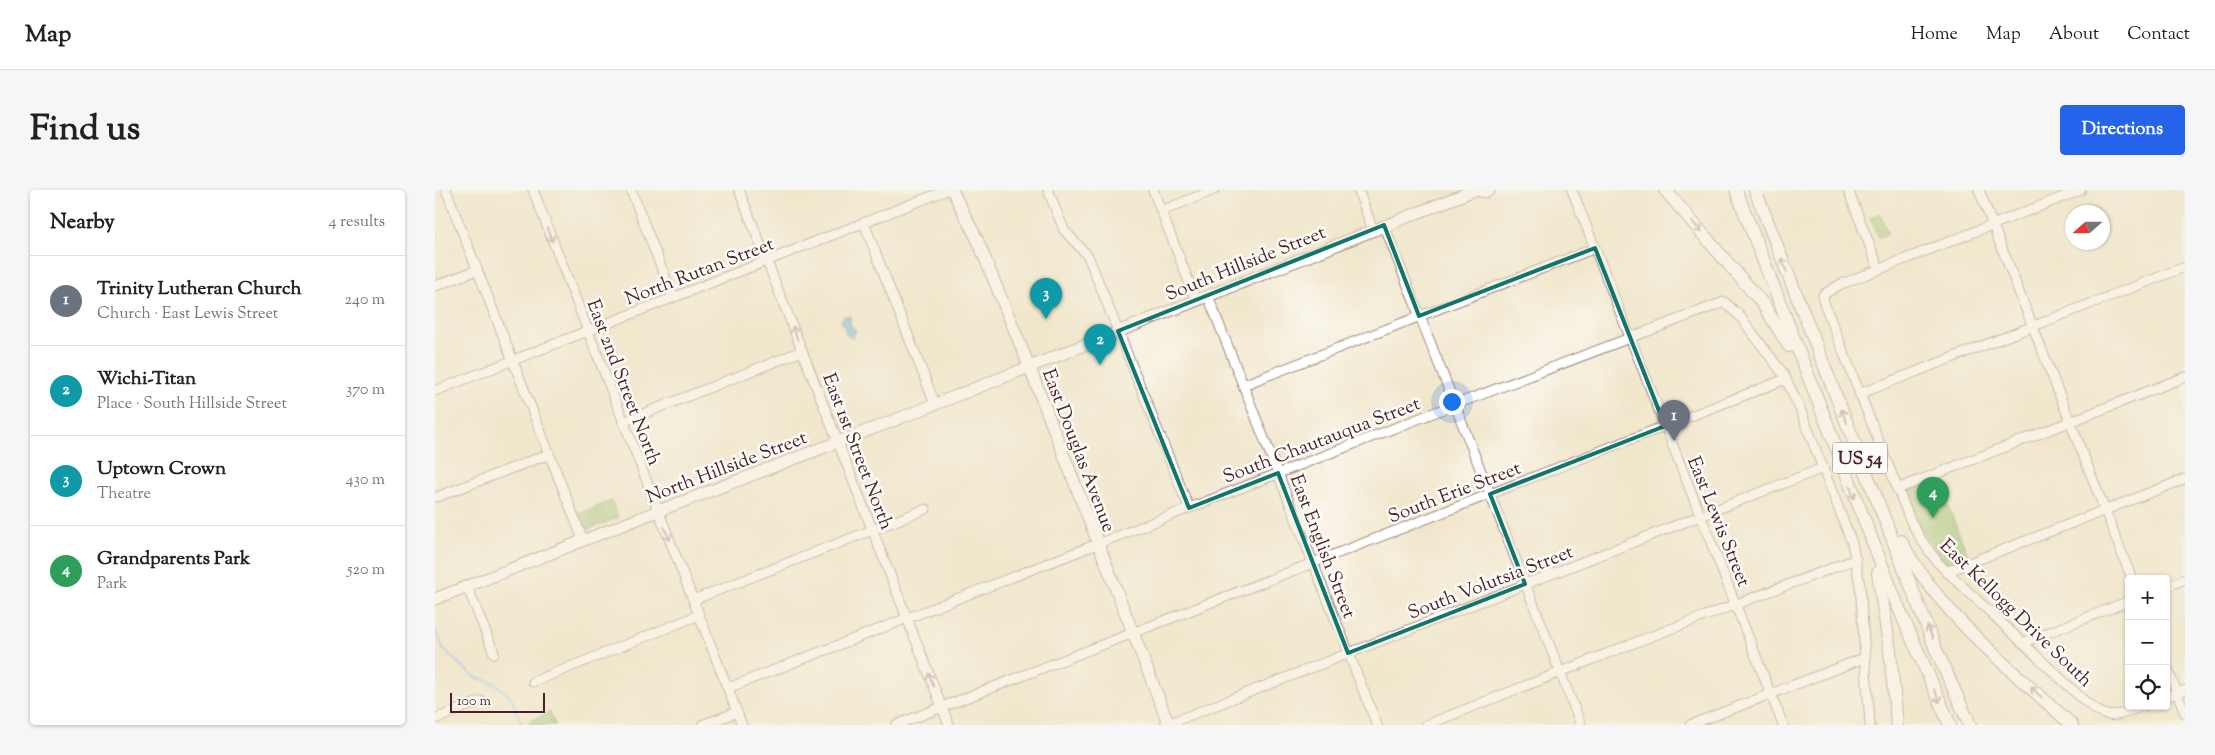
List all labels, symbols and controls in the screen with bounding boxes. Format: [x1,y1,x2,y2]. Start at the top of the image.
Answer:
text: Map [25,18,71,52]
text: Home [1911,22,1958,48]
text: Map [1986,22,2021,48]
text: About [2049,22,2099,48]
text: Contact [2127,22,2190,48]
text: Find us [30,105,140,156]
button: Directions [2060,105,2185,155]
north arrow [2065,205,2110,250]
text: Nearby [50,208,115,238]
text: 4 results [329,211,385,234]
street label: South Hillside Street [1162,220,1331,309]
one-way arrow [1691,220,1702,233]
one-way arrow [547,228,556,243]
street label: North Rutan Street [621,231,779,313]
one-way arrow [1779,258,1788,273]
text: Trinity Lutheran Church [97,276,302,303]
pin: 3 [1030,278,1062,319]
text: 1 [63,289,69,312]
text: 240 m [344,289,385,312]
street label: East 2nd Street North [579,296,667,470]
text: Church · East Lewis Street [97,303,278,326]
pin: 2 [1084,324,1116,365]
one-way arrow [790,326,799,341]
street label: East Douglas Avenue [1034,365,1121,537]
text: Wichi-Titan [97,366,196,393]
street label: East 1st Street North [814,370,899,534]
text: 2 [62,379,70,402]
text: 370 m [346,379,385,402]
your location [1439,389,1465,415]
street label: South Chautauqua Street [1219,391,1425,491]
text: Place · South Hillside Street [97,393,287,416]
pin: 1 [1658,400,1690,441]
one-way arrow [1838,409,1848,424]
street label: North Hillside Street [643,425,812,511]
road number: US 54 [1833,442,1887,474]
street label: East Lewis Street [1679,453,1756,592]
street label: South Erie Street [1385,455,1526,531]
text: Uptown Crown [97,456,226,483]
text: 3 [63,469,69,492]
text: 430 m [346,469,385,492]
street label: East English Street [1282,471,1362,623]
pin: 4 [1917,477,1949,518]
text: Theatre [97,483,151,506]
one-way arrow [1849,484,1858,499]
one-way arrow [663,525,672,541]
street label: East Kellogg Drive South [1933,533,2098,694]
street label: South Volutsia Street [1404,539,1578,627]
text: Grandparents Park [97,546,250,573]
text: 4 [62,559,70,582]
text: 520 m [347,559,385,582]
text: Park [97,573,128,596]
map controls [2125,575,2170,710]
button: + [2125,575,2170,620]
button: − [2125,620,2170,665]
one-way arrow [1924,625,1934,640]
button: locate [2125,665,2170,710]
one-way arrow [926,672,935,688]
one-way arrow [2029,686,2042,698]
one-way arrow [1932,688,1942,703]
scale bar [450,690,545,713]
text: 100 m [457,692,491,712]

